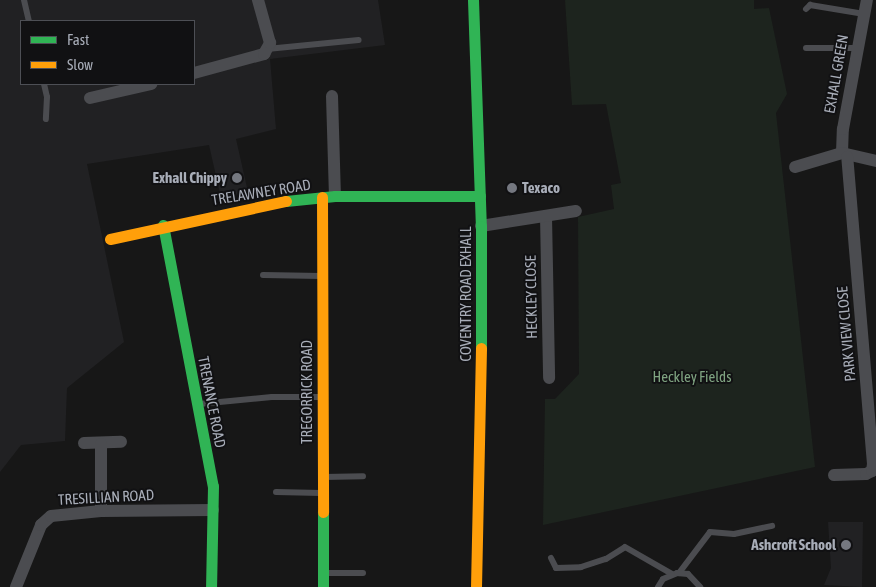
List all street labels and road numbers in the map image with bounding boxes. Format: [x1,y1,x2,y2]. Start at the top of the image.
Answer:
street label: EXHALL GREEN [820,33,852,115]
street label: TRELAWNEY ROAD [210,175,312,209]
street label: COVENTRY ROAD EXHALL [457,226,475,362]
street label: HECKLEY CLOSE [521,255,541,339]
street label: PARK VIEW CLOSE [833,286,859,382]
street label: TREGORRICK ROAD [298,340,316,444]
street label: TRENANCE ROAD [194,355,230,449]
street label: TRESILLIAN ROAD [58,485,154,509]

